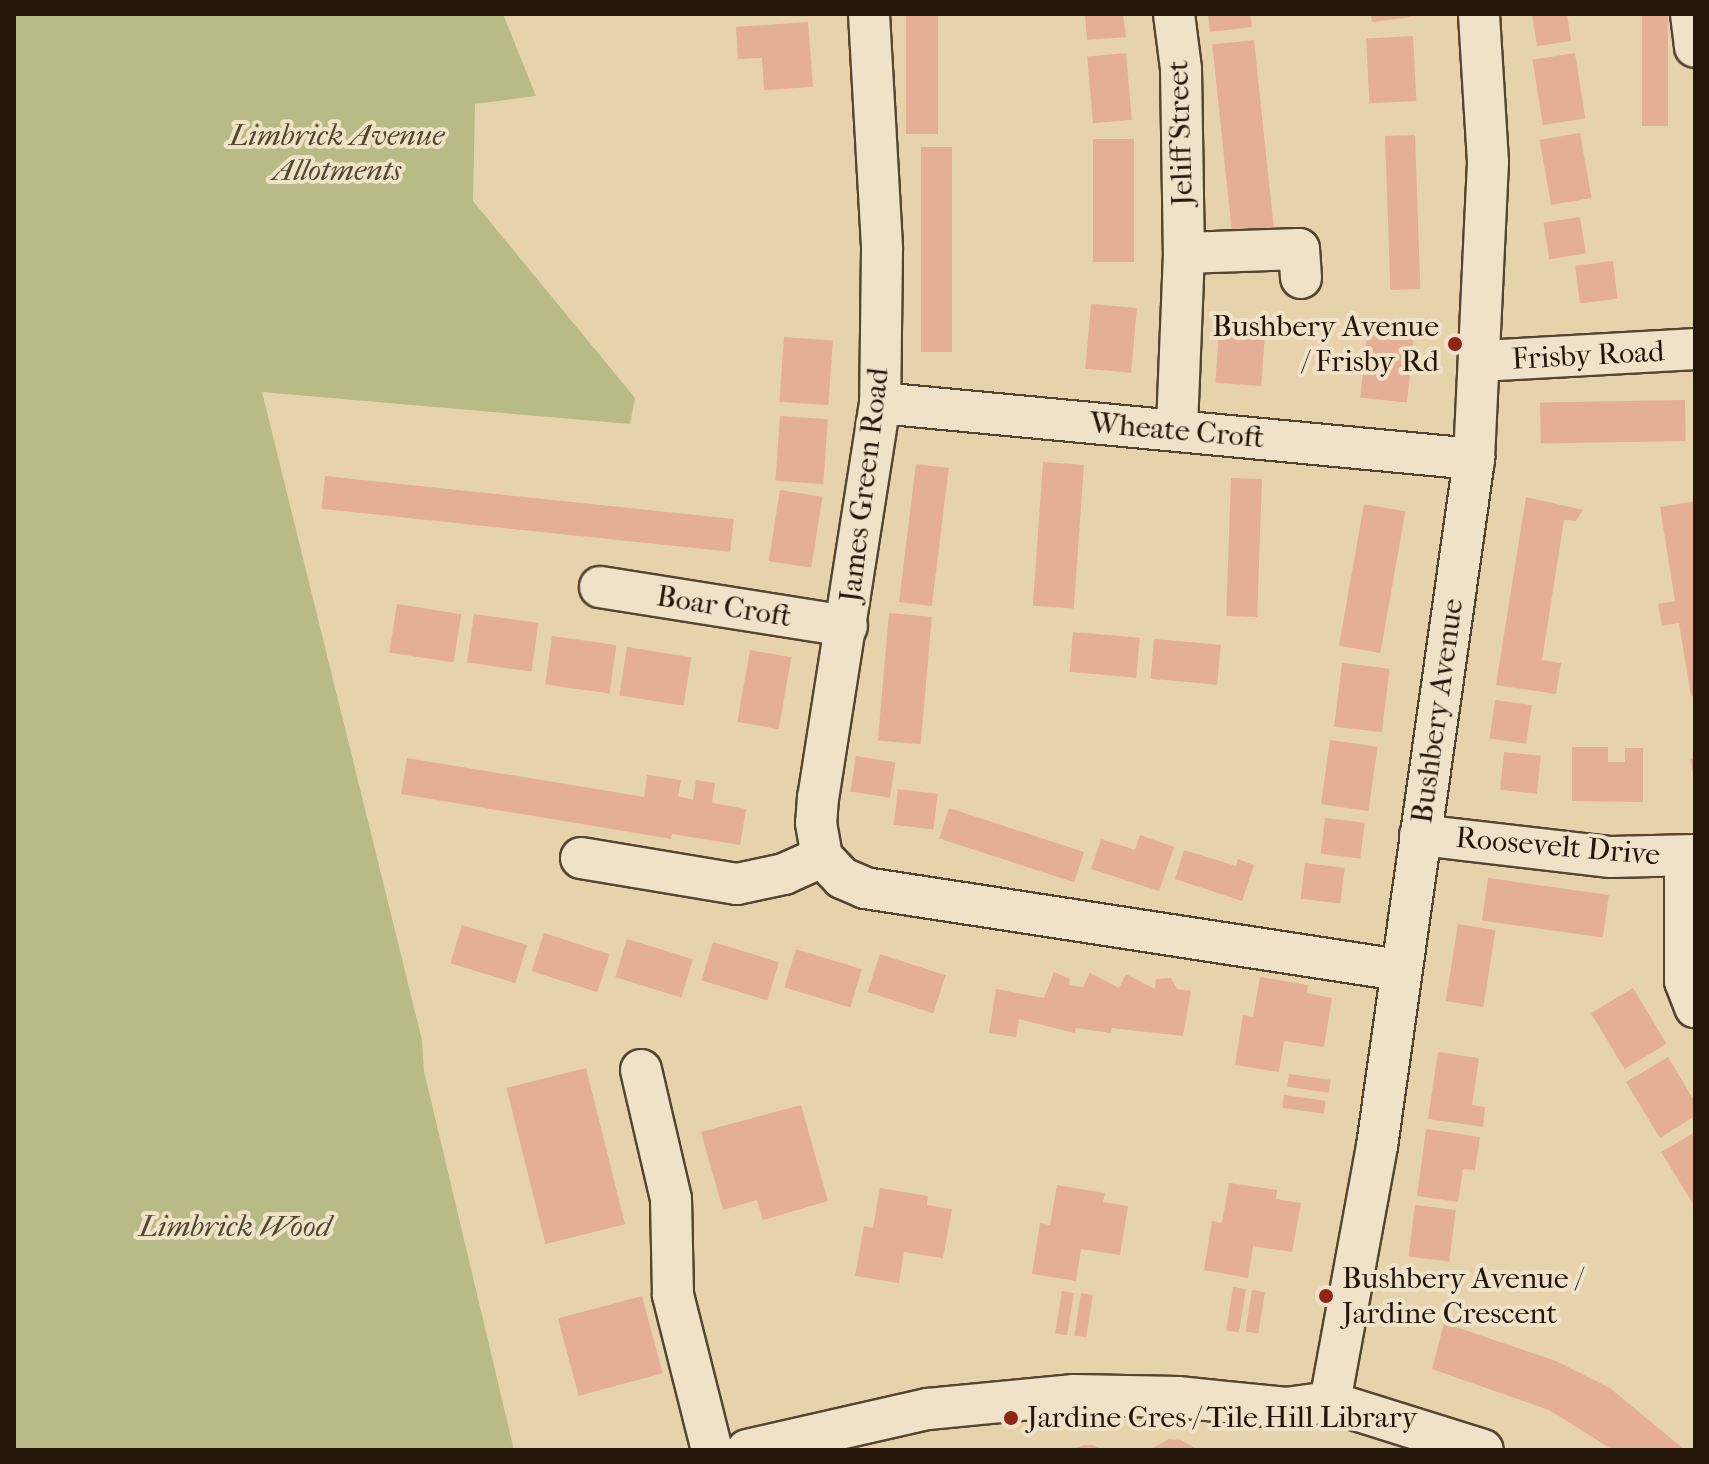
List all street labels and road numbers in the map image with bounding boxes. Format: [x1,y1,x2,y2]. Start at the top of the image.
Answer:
street label: Jeliff Street [1160,60,1202,206]
street label: Frisby Road [1511,334,1665,378]
street label: James Green Road [833,366,897,604]
street label: Wheate Croft [1088,405,1266,457]
street label: Boar Croft [654,579,794,635]
street label: Bushbery Avenue [1404,596,1472,826]
street label: Roosevelt Drive [1454,820,1662,874]

